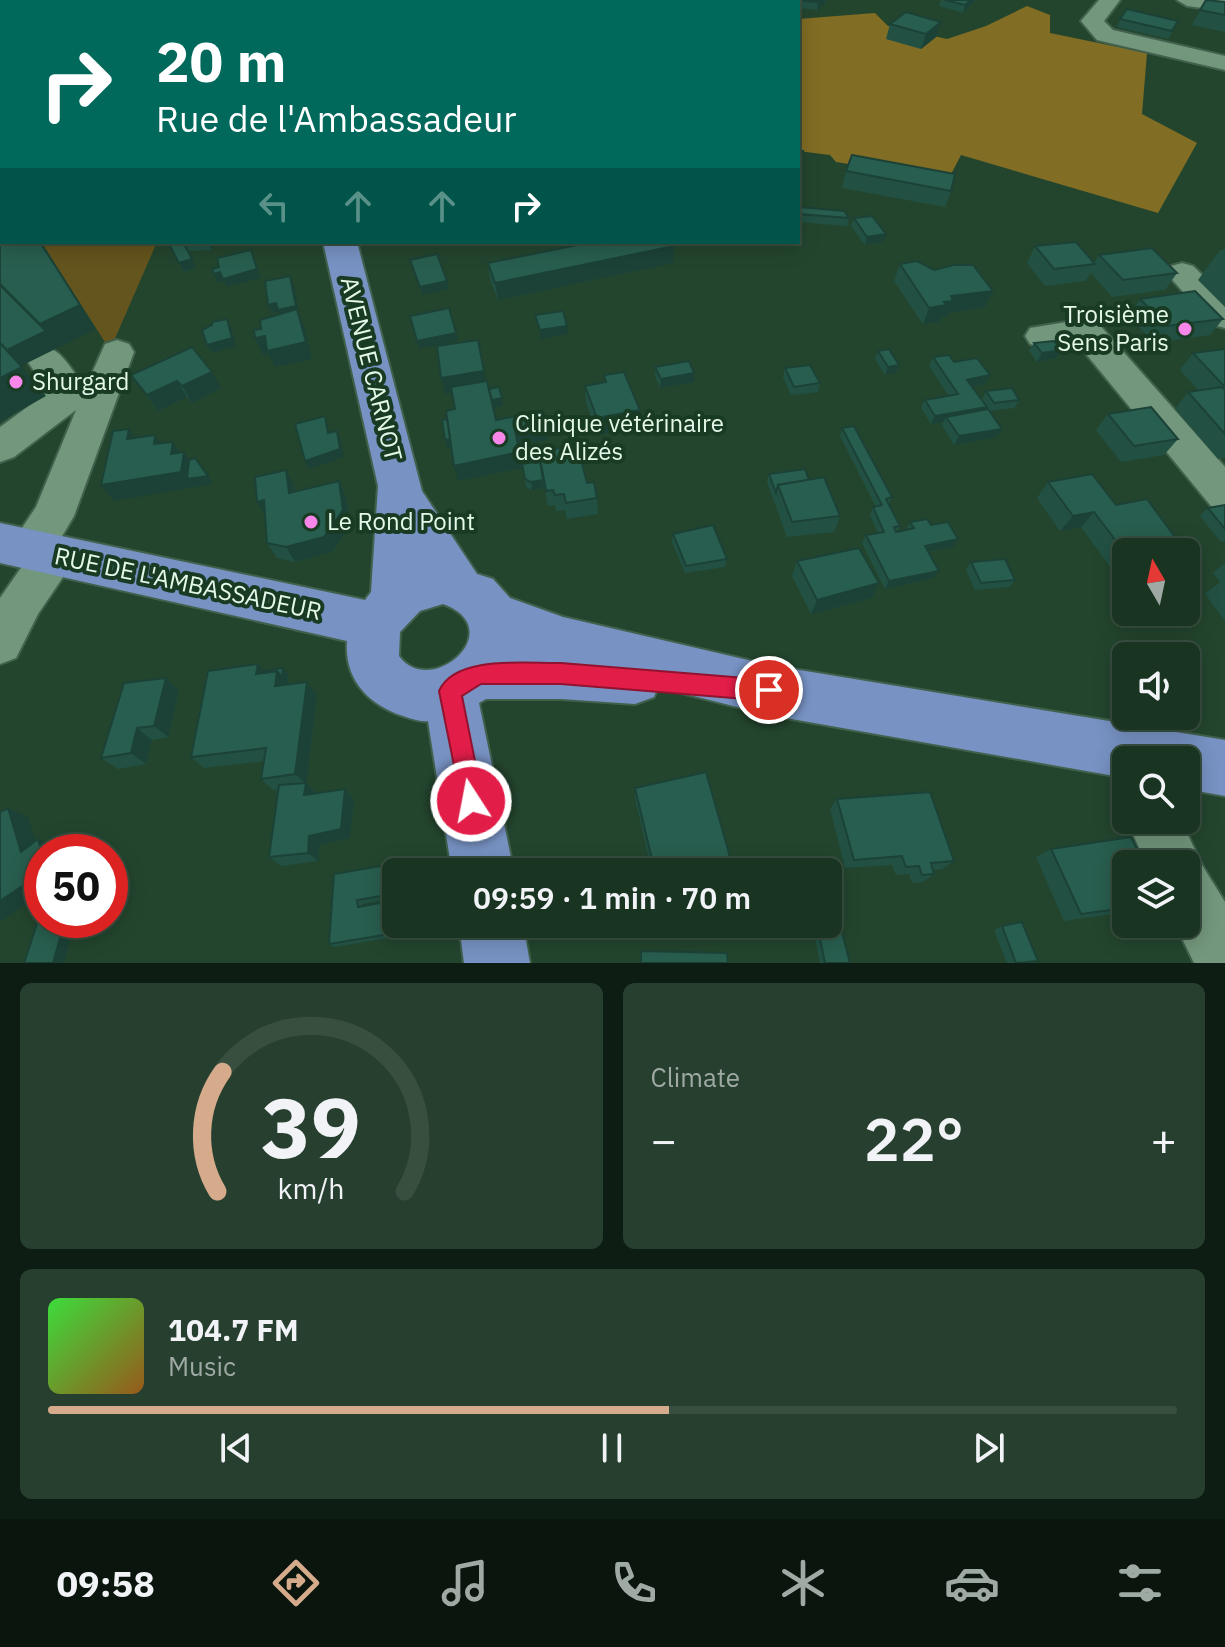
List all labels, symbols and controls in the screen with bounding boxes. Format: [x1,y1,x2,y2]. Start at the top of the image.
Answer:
text: 20 m [156,25,286,97]
icon: right [24,32,128,136]
text: Rue de l'Ambassadeur [156,95,517,142]
icon: left [252,184,296,228]
icon: ahead [336,184,380,228]
icon: ahead [420,184,464,228]
icon: right [504,184,548,228]
street label: AVENUE CARNOT [334,273,410,464]
place label: Troisième Sens Paris [1057,298,1169,358]
marker: Troisième Sens Paris [1176,320,1194,338]
place label: Shurgard [32,365,129,397]
marker: Shurgard [7,373,25,391]
place label: Clinique vétérinaire des Alizés [515,407,724,467]
marker: Clinique vétérinaire des Alizés [490,429,508,447]
place label: Le Rond Point [327,505,475,537]
marker: Le Rond Point [302,513,320,531]
north arrow [1112,538,1200,626]
map controls [1112,538,1200,938]
street label: RUE DE L'AMBASSADEUR [52,539,325,627]
button: sound [1112,642,1200,730]
pin [735,656,803,724]
icon: arrive [747,668,791,712]
button: search [1112,746,1200,834]
position arrow [429,759,513,843]
speed limit sign: 50 [24,834,128,938]
button: layers [1112,850,1200,938]
text: 09:59 · 1 min · 70 m [473,878,751,917]
text: Climate [651,1060,740,1094]
text: 39 [261,1073,361,1181]
text: 22° [864,1099,964,1178]
text: − [651,1111,677,1168]
text: + [1151,1111,1177,1168]
text: km/h [278,1170,345,1207]
text: 104.7 FM [168,1310,299,1349]
text: Music [168,1349,236,1383]
icon: previous [214,1426,258,1470]
icon: pause [590,1426,634,1470]
icon: next [967,1426,1011,1470]
icon: directions [268,1555,324,1611]
icon: music [437,1555,493,1611]
icon: phone [606,1555,662,1611]
icon: climate [775,1555,831,1611]
icon: car [944,1555,1000,1611]
icon: filters [1112,1555,1168,1611]
text: 09:58 [56,1560,155,1607]

